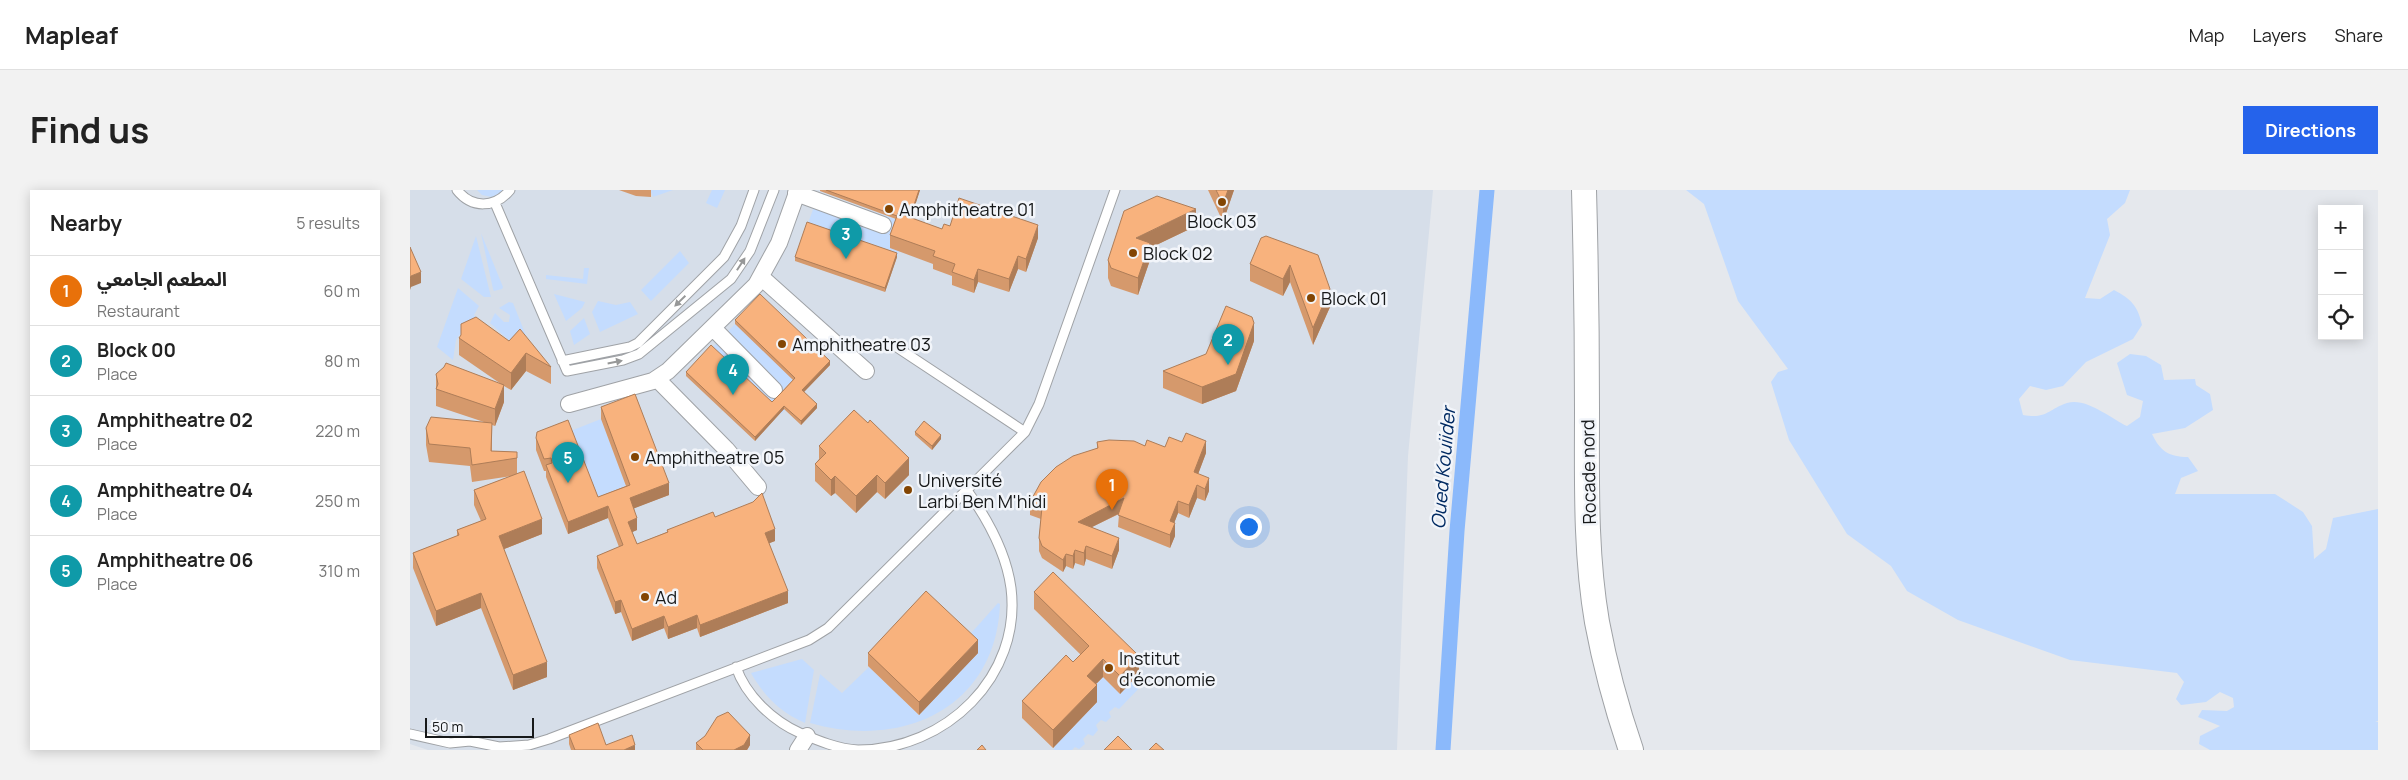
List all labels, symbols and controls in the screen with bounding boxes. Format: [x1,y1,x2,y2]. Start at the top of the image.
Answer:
text: Mapleaf [25,18,118,51]
text: Map [2189,23,2224,47]
text: Layers [2252,23,2306,47]
text: Share [2334,23,2383,47]
text: Find us [30,106,149,154]
button: Directions [2243,106,2378,154]
marker: Block 03 [1216,196,1228,208]
place label: Amphitheatre 01 [899,197,1035,221]
marker: Amphitheatre 01 [883,203,895,215]
map controls [2318,205,2363,340]
button: + [2318,205,2363,250]
text: Nearby [50,209,122,237]
place label: Block 03 [1187,209,1257,233]
text: 5 results [296,212,360,234]
pin: 3 [830,218,862,259]
place label: Block 02 [1143,241,1213,265]
marker: Block 02 [1127,247,1139,259]
button: − [2318,250,2363,295]
one-way arrow [737,258,746,271]
text: المطعم الجامعي [97,266,227,292]
text: 1 [62,280,70,302]
text: 60 m [324,280,360,302]
place label: Block 01 [1321,286,1387,310]
marker: Block 01 [1305,292,1317,304]
one-way arrow [674,295,686,307]
button: locate [2318,295,2363,340]
text: Restaurant [97,300,180,322]
pin: 2 [1212,324,1244,365]
place label: Amphitheatre 03 [792,332,931,356]
text: Block 00 [97,337,176,363]
marker: Amphitheatre 03 [776,338,788,350]
text: 2 [61,350,71,372]
text: 80 m [324,350,360,372]
pin: 4 [717,354,749,395]
one-way arrow [607,357,623,365]
text: Place [97,363,137,385]
water label: Oued Kouiider [1425,404,1461,530]
text: Amphitheatre 02 [97,407,253,433]
street label: Rocade nord [1575,419,1601,525]
text: 3 [61,420,71,442]
text: 220 m [315,420,360,442]
text: Place [97,433,137,455]
pin: 5 [552,442,584,483]
place label: Amphitheatre 05 [645,445,784,469]
marker: Amphitheatre 05 [629,451,641,463]
place label: Université Larbi Ben M'hidi [918,468,1046,513]
pin: 1 [1096,469,1128,510]
text: Amphitheatre 04 [97,477,253,503]
marker: Université Larbi Ben M'hidi [902,484,914,496]
text: 4 [61,490,71,512]
text: 250 m [315,490,360,512]
text: Place [97,503,137,525]
your location [1236,514,1262,540]
text: Amphitheatre 06 [97,547,253,573]
text: 5 [61,560,71,582]
text: 310 m [318,560,360,582]
text: Place [97,573,137,595]
place label: Ad [655,585,677,609]
marker: Ad [639,591,651,603]
place label: Institut d'économie [1119,646,1216,691]
marker: Institut d'économie [1103,662,1115,674]
scale bar [425,715,534,738]
text: 50 m [432,717,463,736]

